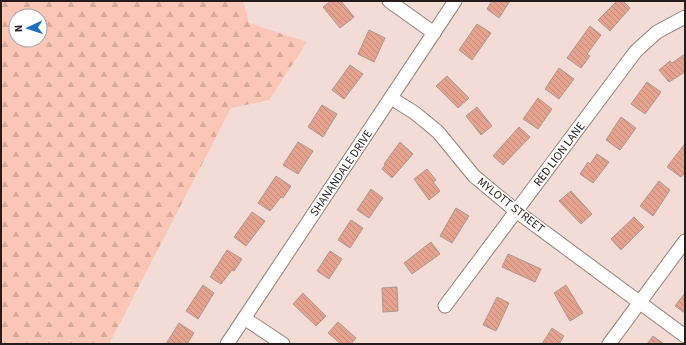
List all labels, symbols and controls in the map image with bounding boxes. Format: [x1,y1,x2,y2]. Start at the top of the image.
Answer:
north arrow [8,8,48,48]
text: N [11,24,26,33]
street label: RED LION LANE [530,119,589,190]
street label: SHANANDALE DRIVE [306,127,377,220]
street label: MYLOTT STREET [473,174,548,237]

